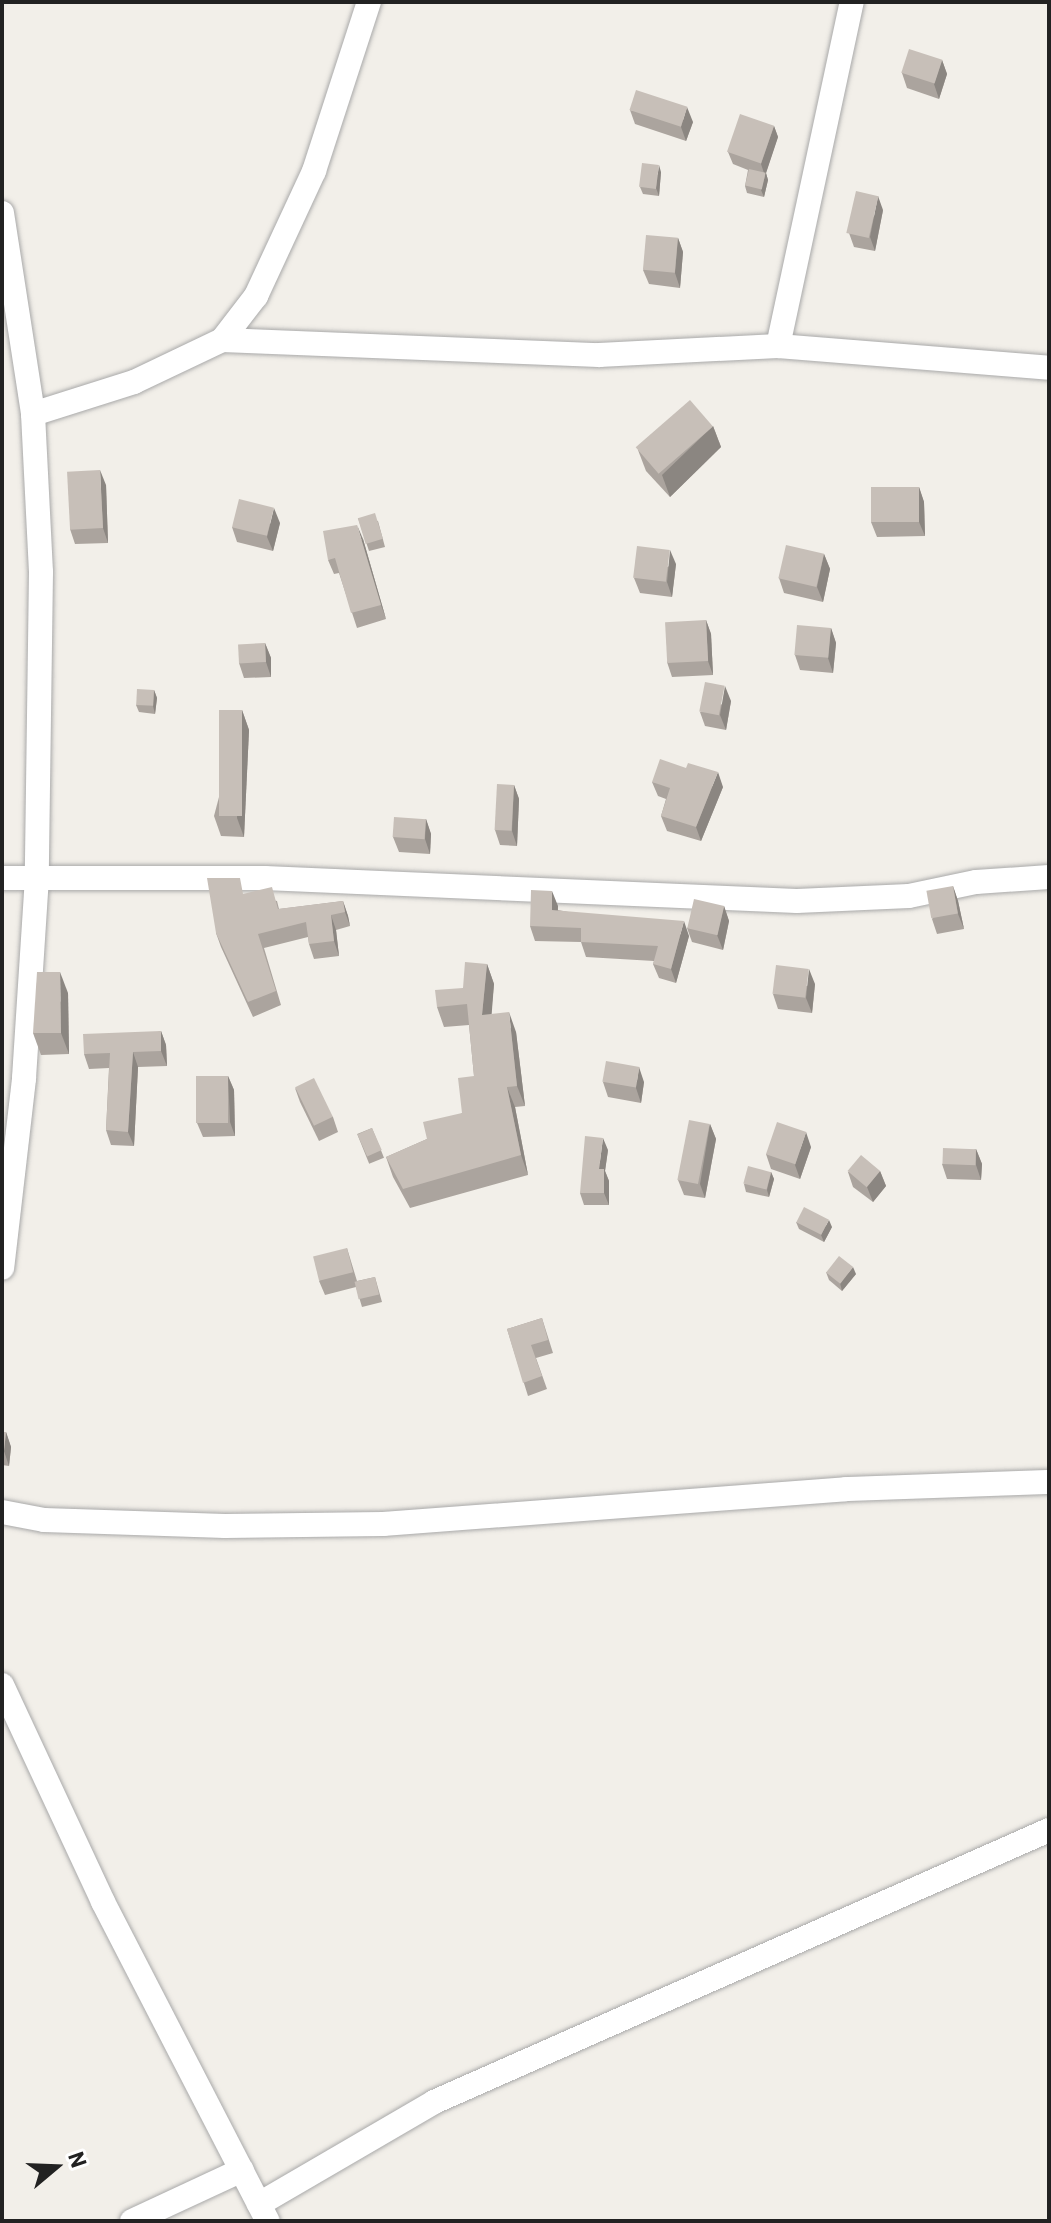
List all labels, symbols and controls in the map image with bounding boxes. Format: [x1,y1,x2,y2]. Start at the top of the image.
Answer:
north arrow [16,2127,96,2207]
text: N [64,2148,93,2170]

